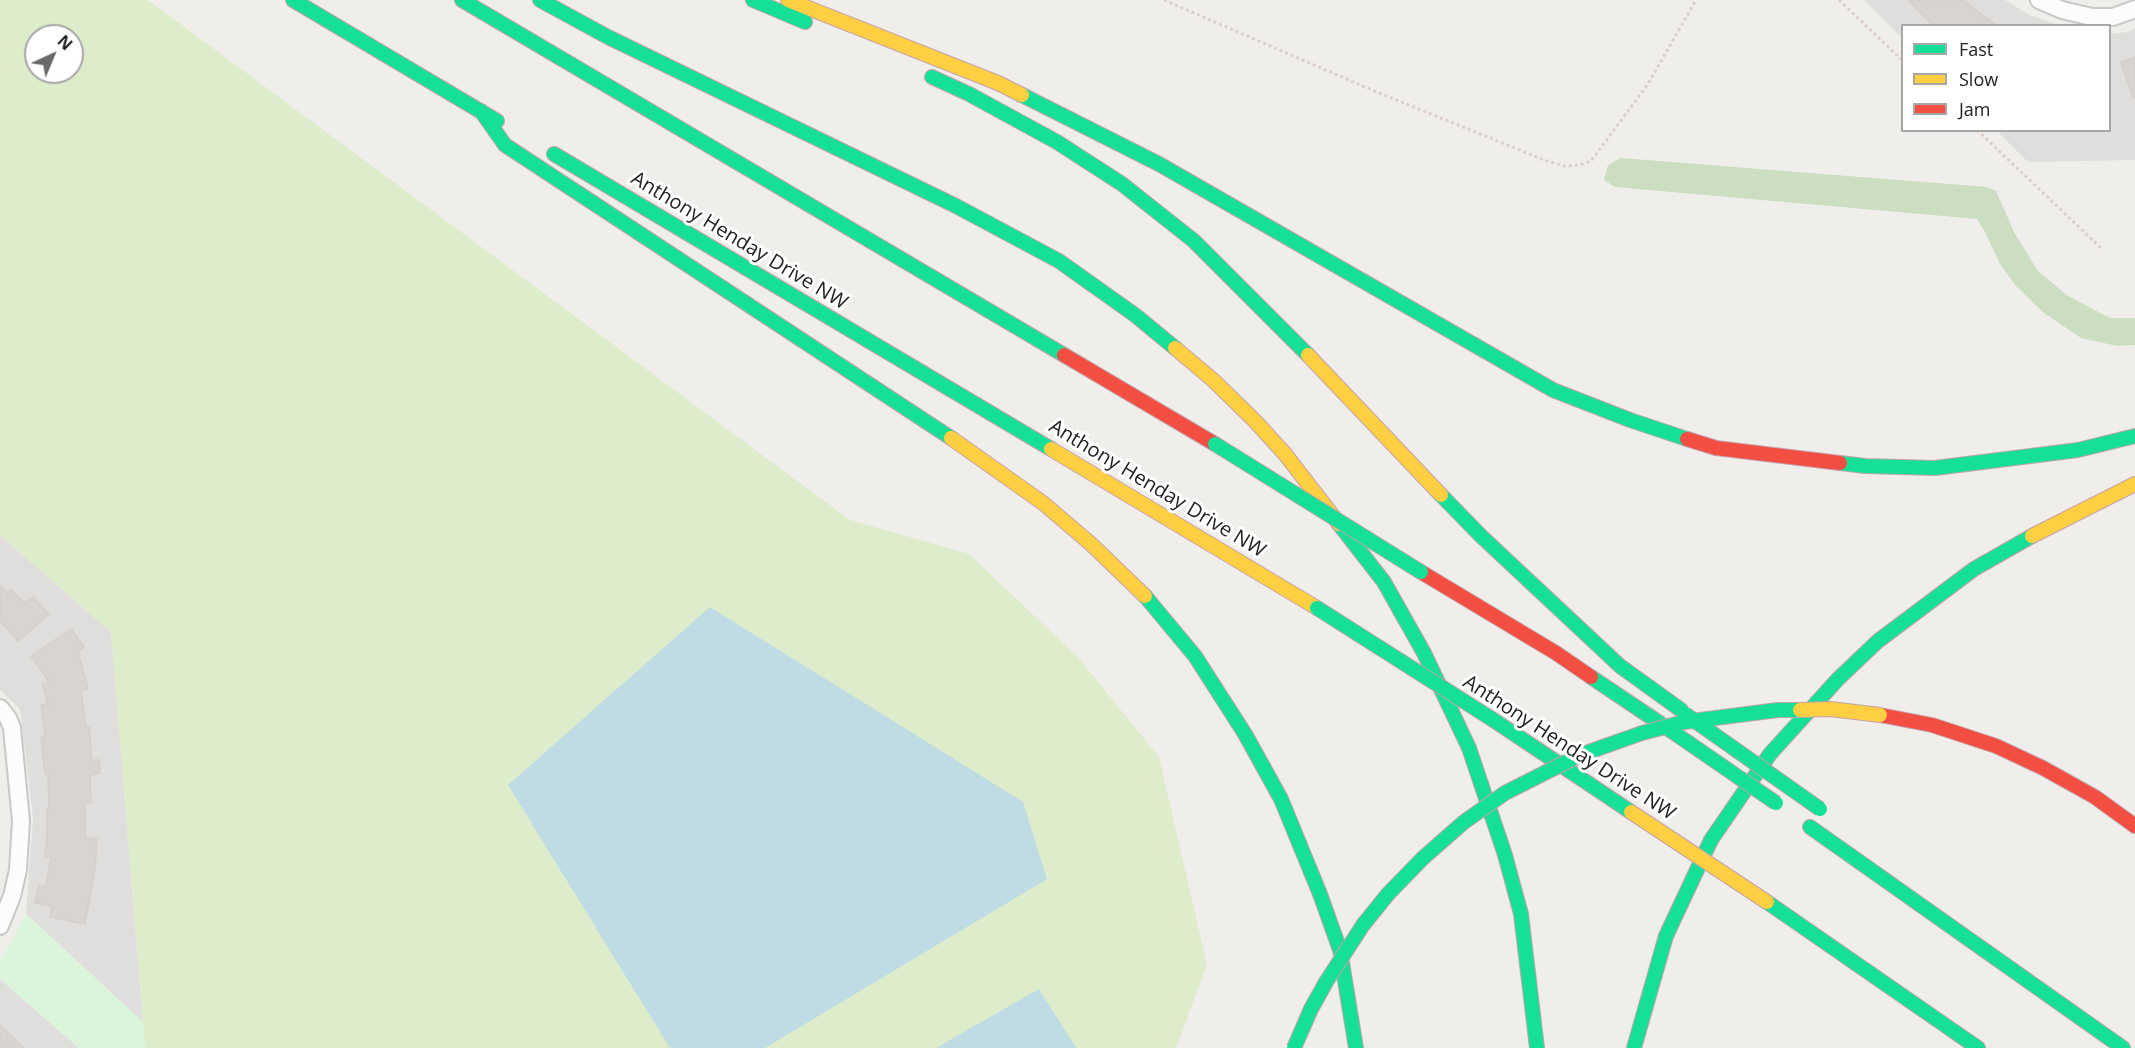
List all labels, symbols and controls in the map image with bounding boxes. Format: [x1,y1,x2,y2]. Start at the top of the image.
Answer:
north arrow [24,24,84,84]
legend [1901,24,2111,132]
text: N [53,30,77,55]
text: Fast [1959,37,1993,61]
text: Slow [1959,67,1998,91]
text: Jam [1959,97,1991,121]
street label: Anthony Henday Drive NW [626,167,852,315]
street label: Anthony Henday Drive NW [1044,415,1270,563]
street label: Anthony Henday Drive NW [1458,670,1680,826]

